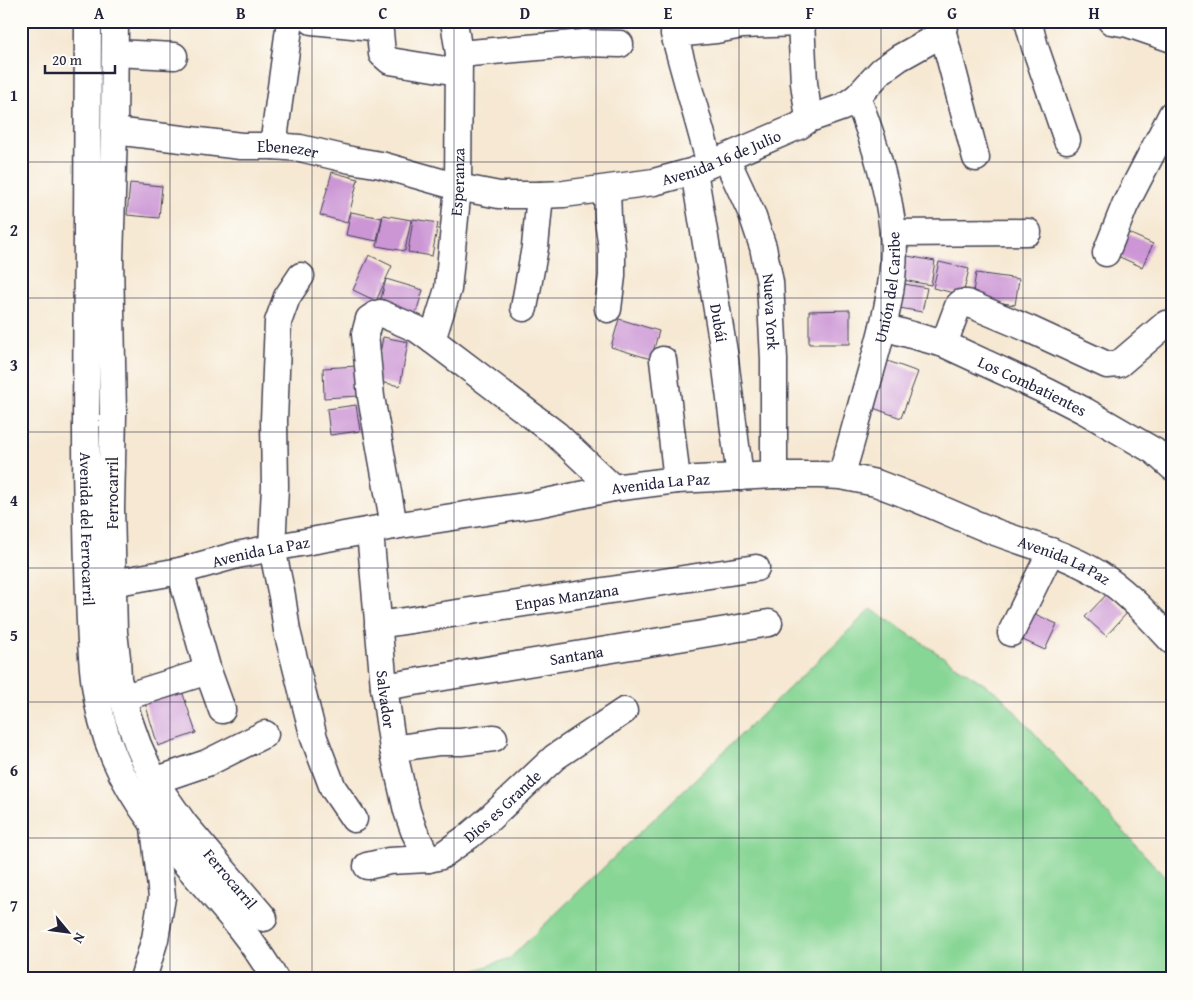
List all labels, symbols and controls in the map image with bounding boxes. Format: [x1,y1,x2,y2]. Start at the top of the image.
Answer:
text: A [94,1,105,25]
text: B [236,1,246,25]
text: C [378,1,388,25]
text: D [520,1,530,25]
text: E [664,1,673,25]
text: F [806,1,814,25]
text: G [947,1,957,25]
text: H [1088,1,1100,25]
scale bar [45,42,115,74]
text: 20 m [52,49,83,70]
text: 1 [10,83,18,107]
street label: Avenida 16 de Julio [659,123,785,191]
street label: Ebenezer [257,134,321,164]
street label: Esperanza [443,147,470,217]
text: 2 [10,218,18,242]
street label: Unión del Caribe [867,231,906,345]
street label: Nueva York [757,271,786,352]
street label: Dubái [704,302,734,344]
street label: Los Combatientes [974,349,1091,422]
text: 3 [10,353,18,377]
street label: Avenida del Ferrocarril [74,452,101,607]
street label: Ferrocarril [100,456,124,529]
street label: Avenida La Paz [610,466,710,500]
text: 4 [10,488,18,512]
street label: Avenida La Paz [1015,529,1116,591]
street label: Avenida La Paz [209,530,311,574]
street label: Enpas Manzana [514,577,620,616]
text: 5 [10,623,18,647]
street label: Santana [548,639,605,671]
street label: Salvador [371,669,402,730]
text: 6 [10,758,18,782]
street label: Dios es Grande [458,764,546,848]
street label: Ferrocarril [198,843,264,915]
text: 7 [10,893,18,917]
north arrow [42,908,92,958]
text: N [68,929,90,948]

